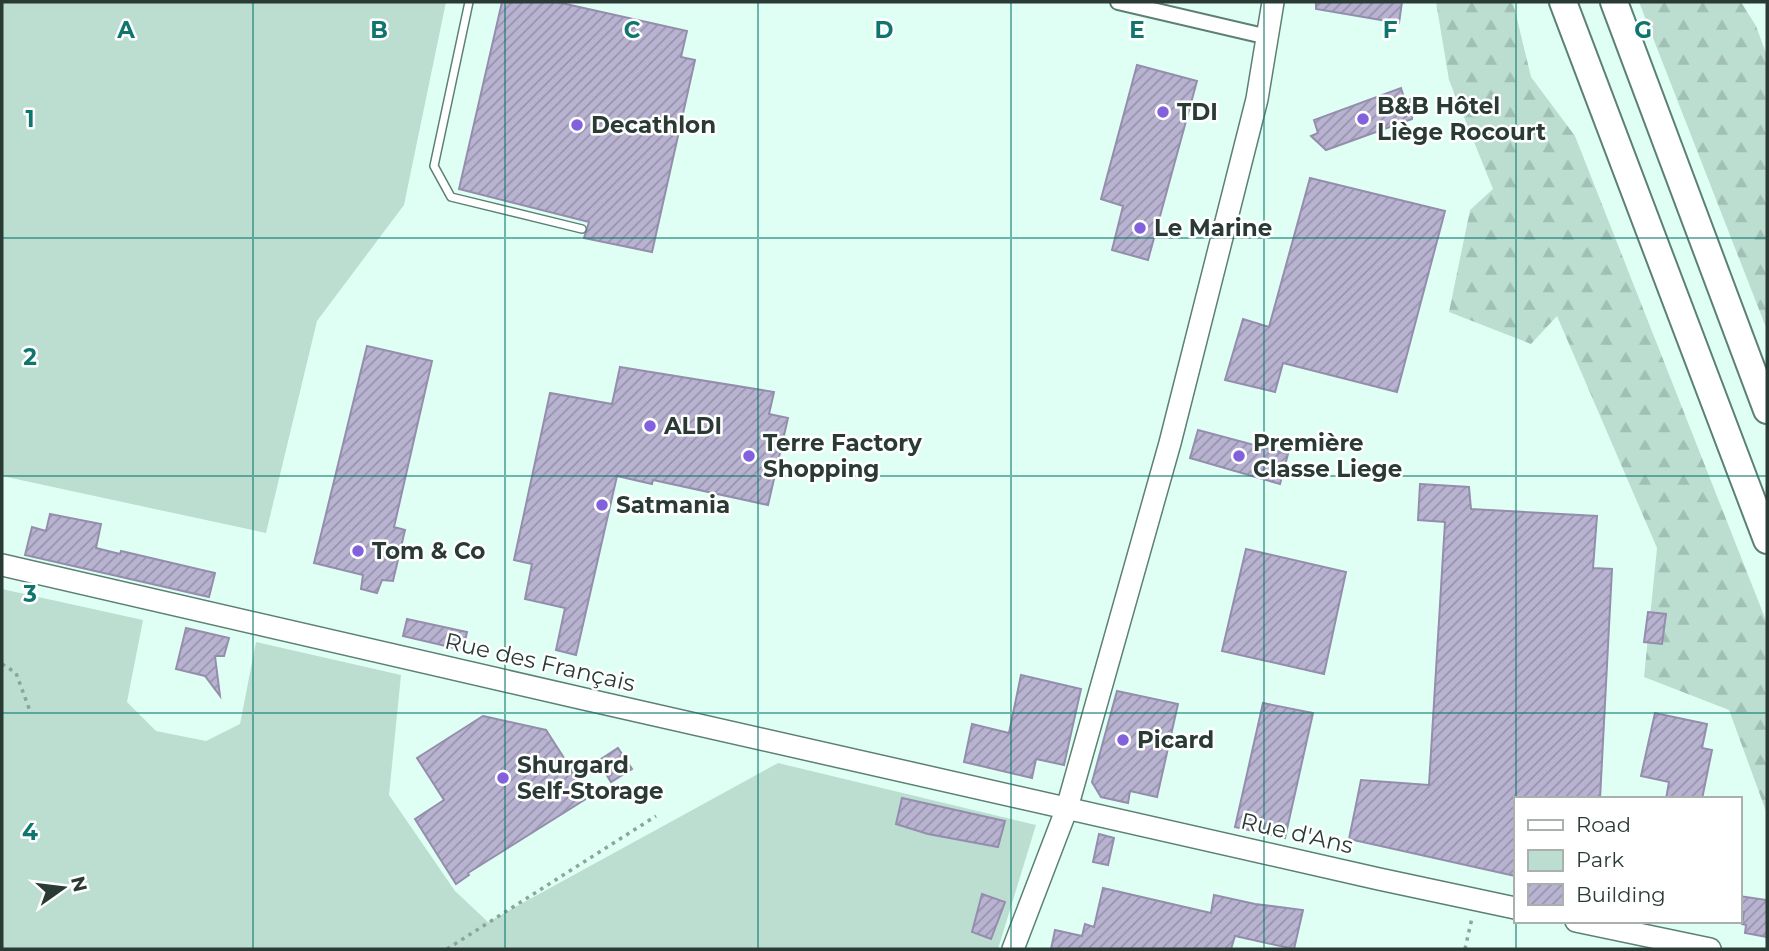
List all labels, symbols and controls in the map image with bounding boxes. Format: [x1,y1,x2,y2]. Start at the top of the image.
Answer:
text: A [116,16,135,44]
text: B [370,16,388,44]
text: C [624,16,641,44]
text: D [875,16,894,44]
text: E [1129,16,1145,44]
text: F [1383,16,1398,44]
text: G [1634,16,1652,44]
place label: B&B Hôtel Liège Rocourt [1377,92,1546,146]
place label: TDI [1177,98,1218,126]
marker: TDI [1155,104,1171,120]
text: 1 [25,105,35,133]
place label: Decathlon [591,111,716,139]
marker: B&B Hôtel Liège Rocourt [1355,111,1371,127]
marker: Decathlon [569,117,585,133]
place label: Le Marine [1154,214,1272,242]
marker: Le Marine [1132,220,1148,236]
text: 2 [23,343,37,371]
place label: ALDI [663,412,722,440]
marker: ALDI [642,418,658,434]
place label: Terre Factory Shopping [763,429,922,483]
place label: Première Classe Liege [1253,429,1402,483]
marker: Terre Factory Shopping [741,448,757,464]
marker: Première Classe Liege [1231,448,1247,464]
place label: Satmania [616,491,730,519]
marker: Satmania [594,497,610,513]
place label: Tom & Co [372,537,485,565]
marker: Tom & Co [350,543,366,559]
text: 3 [22,580,37,608]
street label: Rue des Français [442,626,638,698]
place label: Picard [1137,726,1214,754]
marker: Picard [1115,732,1131,748]
place label: Shurgard Self-Storage [517,751,664,805]
marker: Shurgard Self-Storage [495,770,511,786]
legend [1514,797,1741,923]
street label: Rue d'Ans [1238,806,1356,860]
text: Road [1576,812,1631,837]
text: 4 [22,818,38,846]
text: Park [1576,847,1624,872]
north arrow [28,853,98,923]
text: N [66,874,92,894]
text: Building [1576,882,1666,907]

